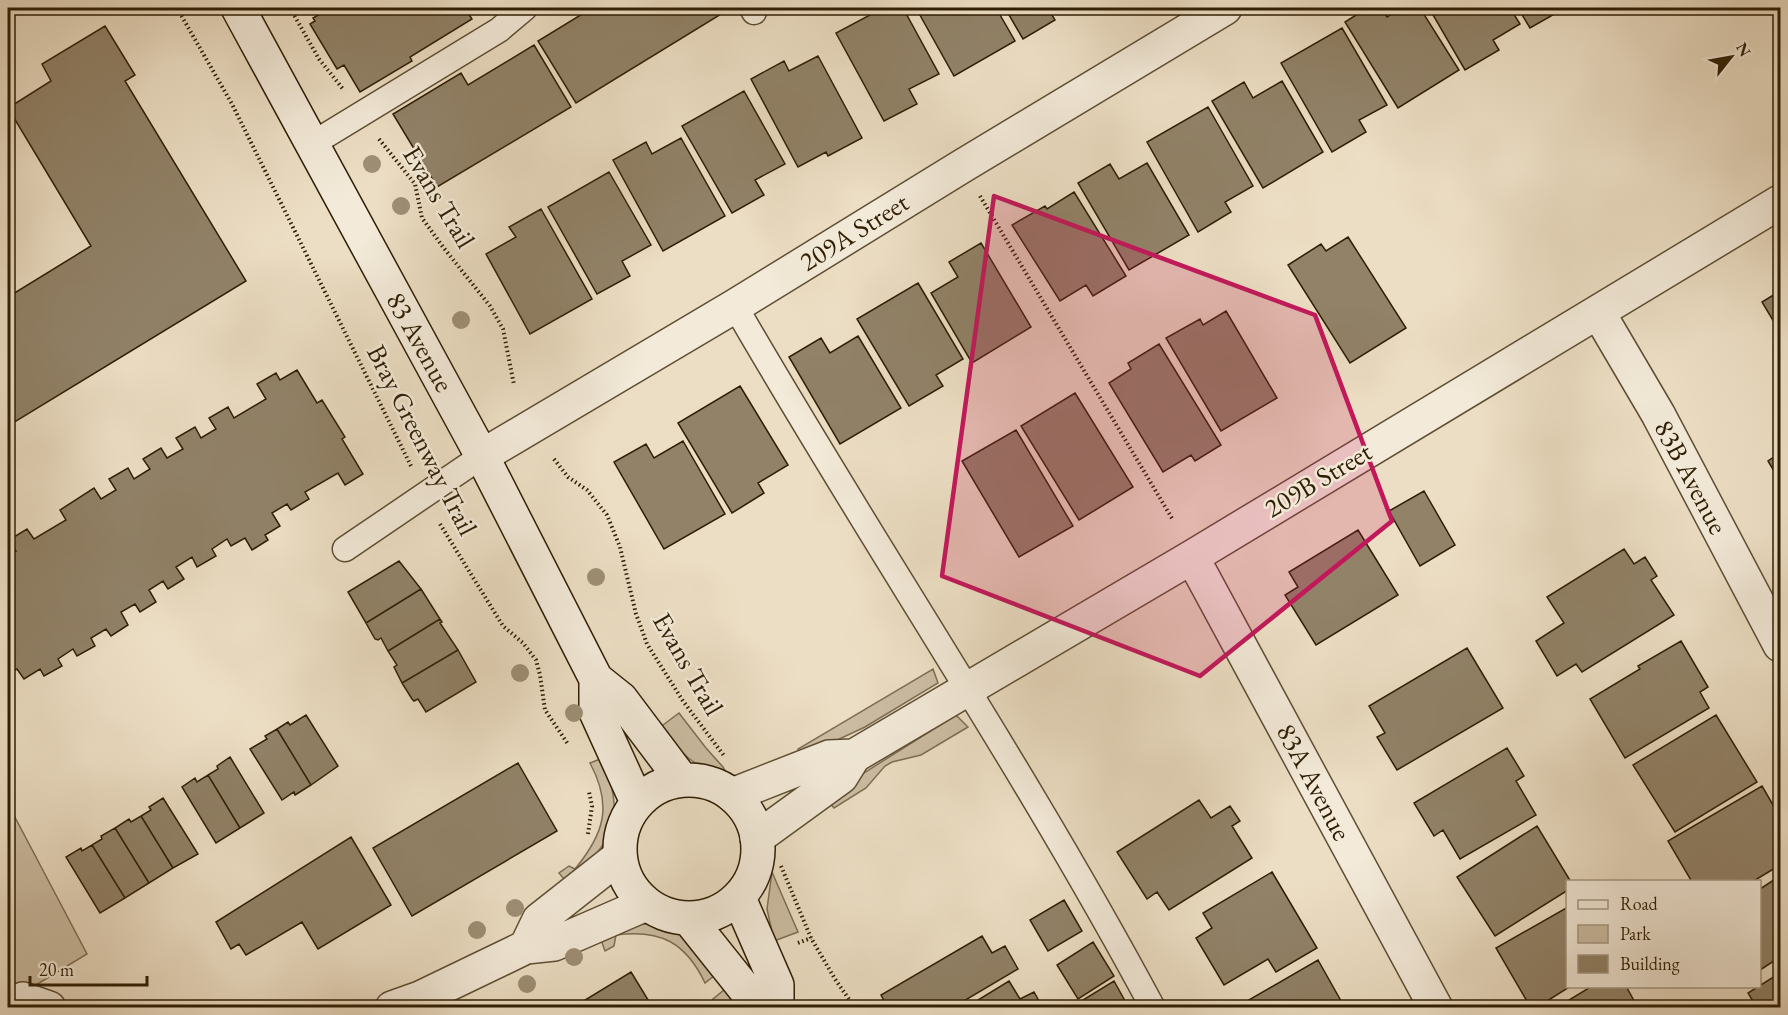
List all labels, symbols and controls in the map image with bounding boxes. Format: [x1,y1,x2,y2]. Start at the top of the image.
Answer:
north arrow [1701,27,1761,87]
text: N [1731,39,1756,61]
street label: Evans Trail [395,139,484,254]
street label: 209A Street [793,184,915,279]
street label: 83 Avenue [379,286,462,398]
street label: Bray Greenway Trail [359,338,486,541]
street label: 83B Avenue [1647,414,1736,540]
street label: 209B Street [1258,434,1378,525]
street label: Evans Trail [645,606,732,722]
street label: 83A Avenue [1269,717,1360,846]
legend [1566,880,1761,988]
text: Road [1620,892,1659,915]
text: Park [1620,922,1651,945]
scale bar [30,949,147,987]
text: Building [1620,952,1680,975]
text: 20 m [39,958,74,981]

